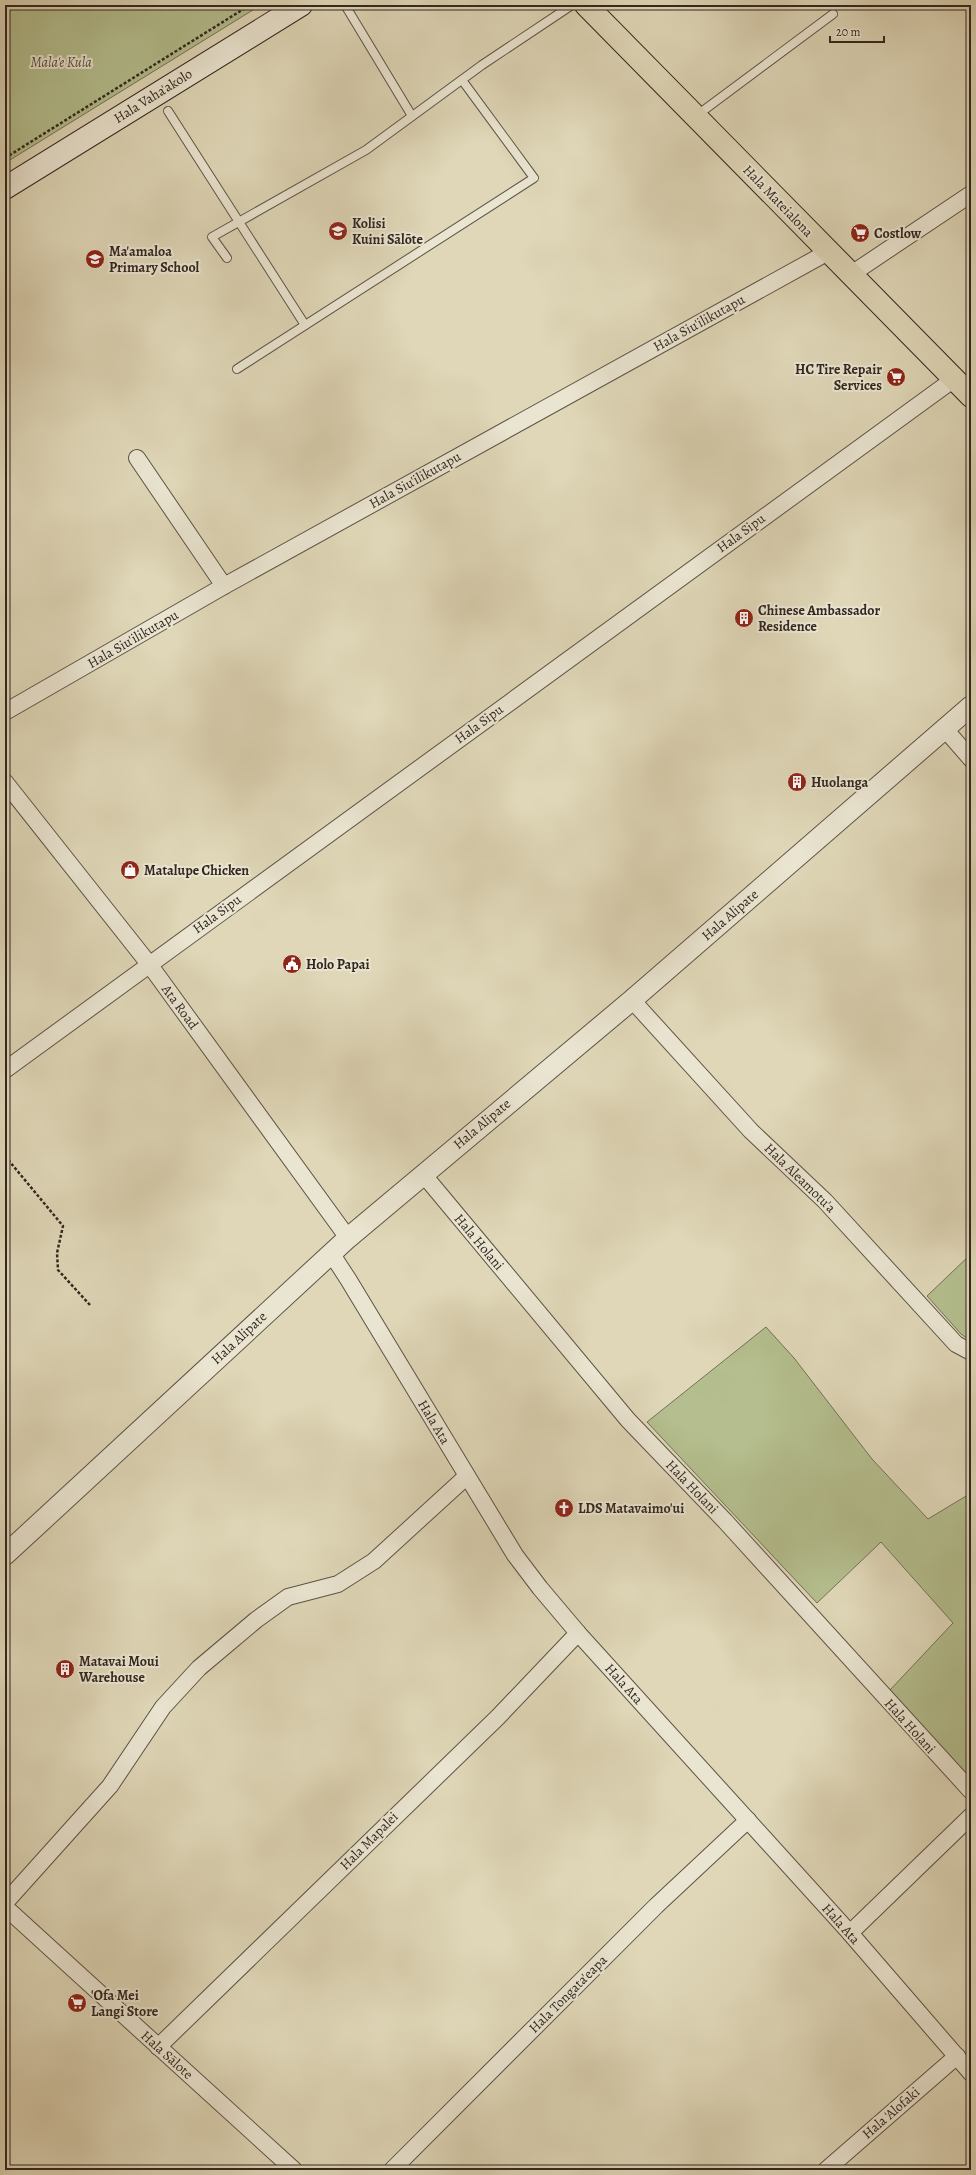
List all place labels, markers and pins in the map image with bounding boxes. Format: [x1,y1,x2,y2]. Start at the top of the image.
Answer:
place label: Kolisi Kuini Sālōte [352,214,423,249]
school or university icon: Kolisi Kuini Sālōte [327,220,349,242]
supermarket icon: Costlow [849,222,871,244]
place label: Costlow [874,224,922,243]
place label: Ma'amaloa Primary School [109,242,200,277]
school or university icon: Ma'amaloa Primary School [84,248,106,270]
place label: HC Tire Repair Services [795,360,882,395]
supermarket icon: HC Tire Repair Services [885,366,907,388]
place label: Chinese Ambassador Residence [758,601,880,636]
building icon: Chinese Ambassador Residence [733,607,755,629]
building icon: Huolanga [786,771,808,793]
place label: Huolanga [811,773,868,792]
shop icon: Matalupe Chicken [119,859,141,881]
place label: Matalupe Chicken [144,861,249,880]
public building icon: Holo Papai [281,953,303,975]
place label: Holo Papai [306,955,370,974]
church icon: LDS Matavaimo'ui [553,1497,575,1519]
place label: LDS Matavaimo'ui [578,1499,684,1518]
place label: Matavai Moui Warehouse [78,1652,159,1687]
building icon: Matavai Moui Warehouse [54,1658,76,1680]
place label: 'Ofa Mei Langi Store [91,1986,159,2021]
supermarket icon: 'Ofa Mei Langi Store [66,1992,88,2014]

